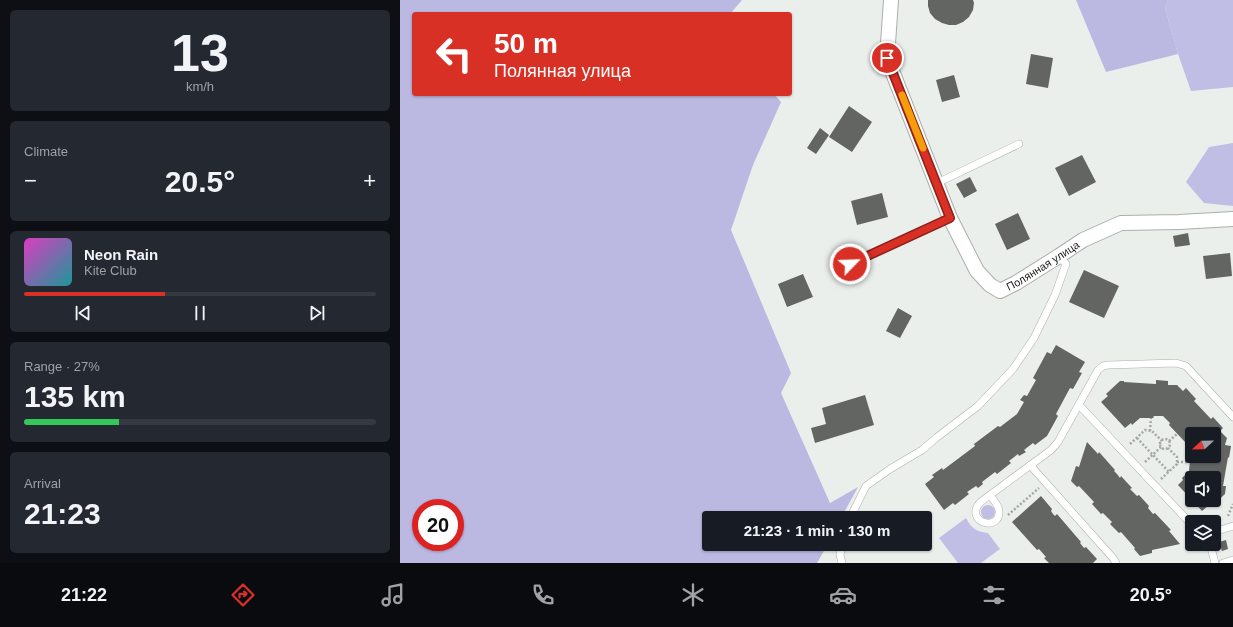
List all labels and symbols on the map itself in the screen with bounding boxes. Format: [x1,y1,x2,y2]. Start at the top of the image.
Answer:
pin [870,41,904,75]
street label: Полянная улица [1004,238,1082,293]
position arrow [829,243,871,285]
north arrow [1185,427,1221,463]
speed limit sign: 20 [412,499,464,551]

